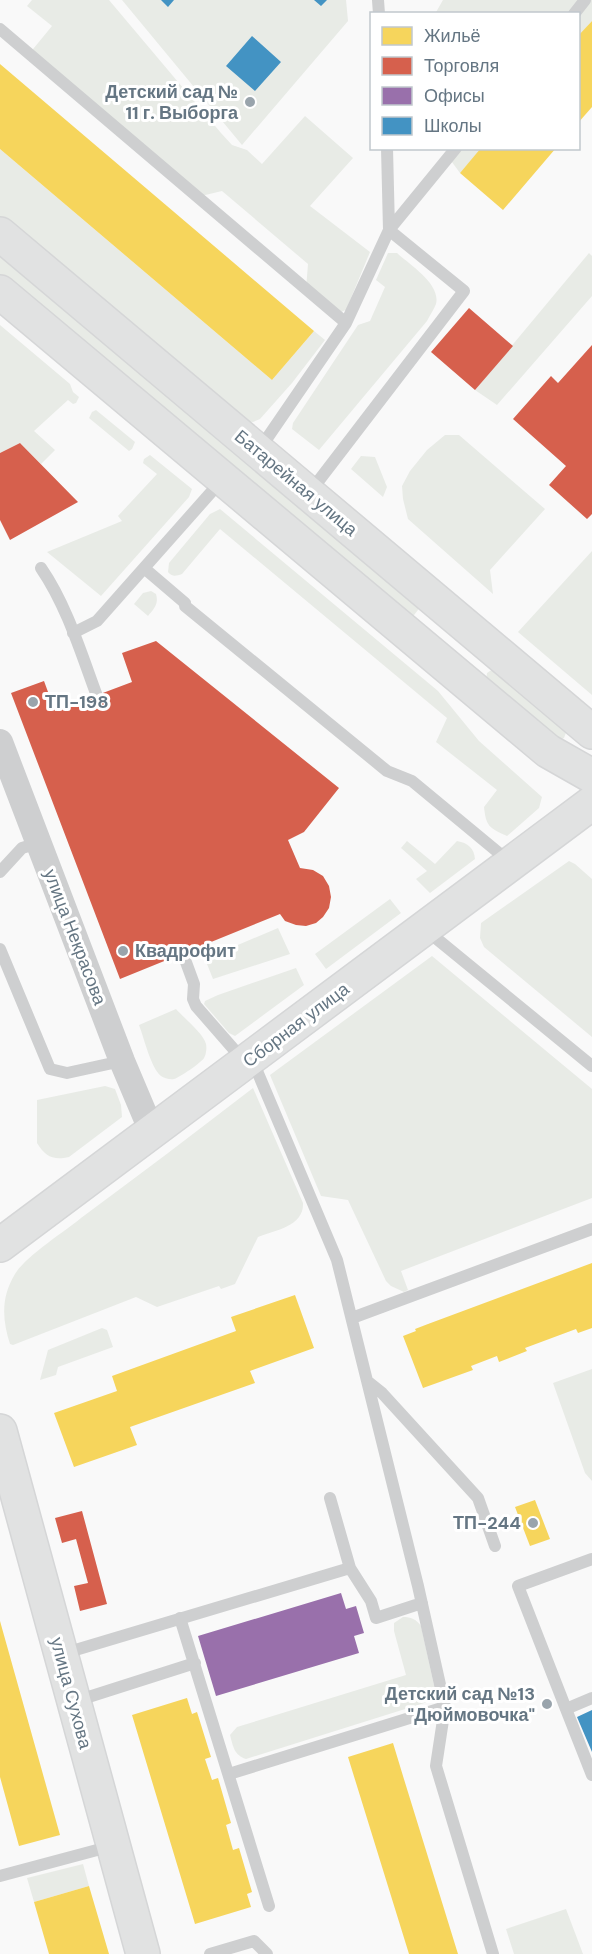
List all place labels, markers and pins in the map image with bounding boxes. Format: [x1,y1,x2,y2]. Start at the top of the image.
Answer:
place label: Детский сад № 11 г. Выборга [105,80,239,125]
marker: Детский сад № 11 г. Выборга [243,95,257,109]
place label: ТП-198 [45,690,109,714]
marker: ТП-198 [26,695,40,709]
place label: Квадрофит [135,939,236,963]
marker: Квадрофит [116,944,130,958]
place label: ТП-244 [453,1511,521,1535]
marker: ТП-244 [526,1516,540,1530]
place label: Детский сад №13 "Дюймовочка" [385,1682,535,1727]
marker: Детский сад №13 "Дюймовочка" [540,1697,554,1711]

